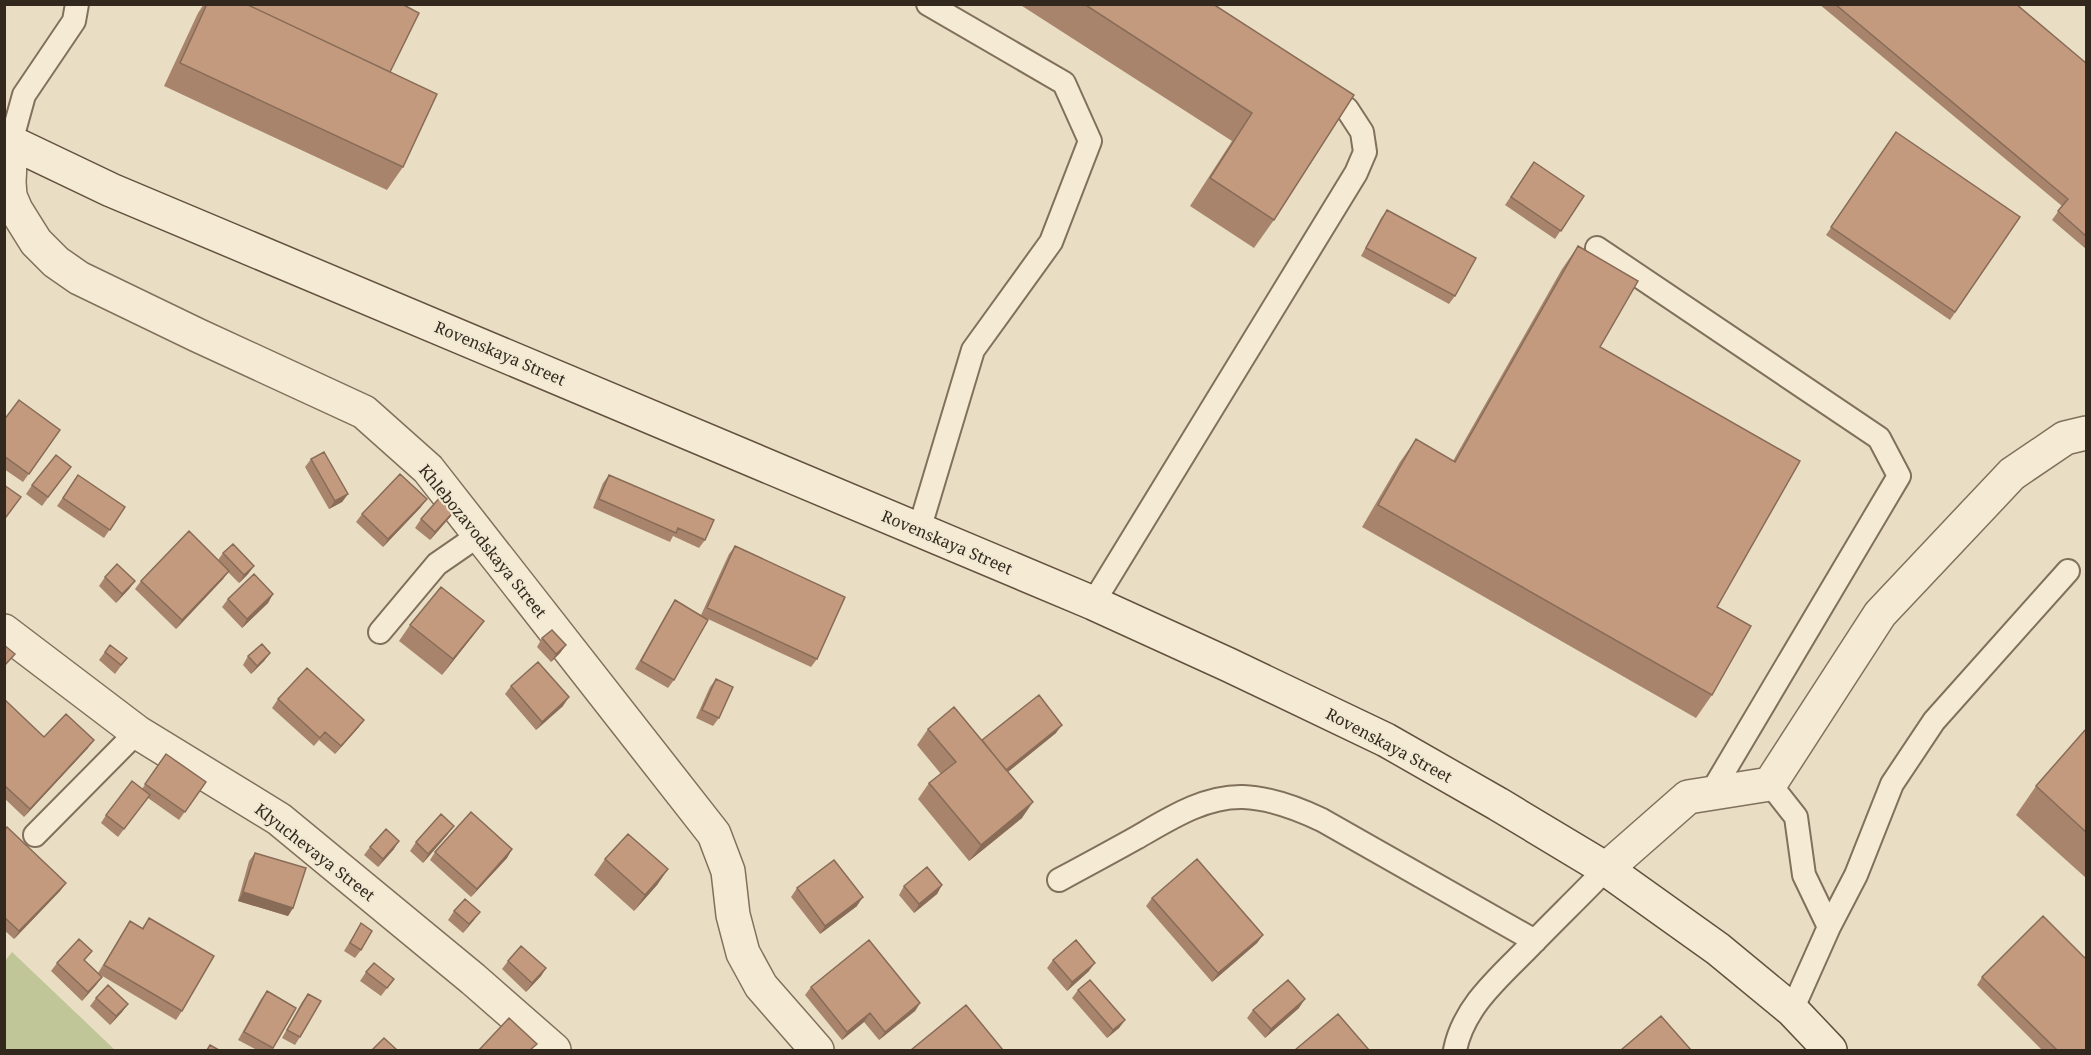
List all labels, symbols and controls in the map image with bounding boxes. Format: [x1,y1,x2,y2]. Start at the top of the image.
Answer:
street label: Rovenskaya Street [431,316,569,391]
street label: Khlebozavodskaya Street [414,460,552,623]
street label: Rovenskaya Street [878,505,1016,580]
street label: Rovenskaya Street [1322,702,1456,788]
street label: Klyuchevaya Street [250,798,380,906]

